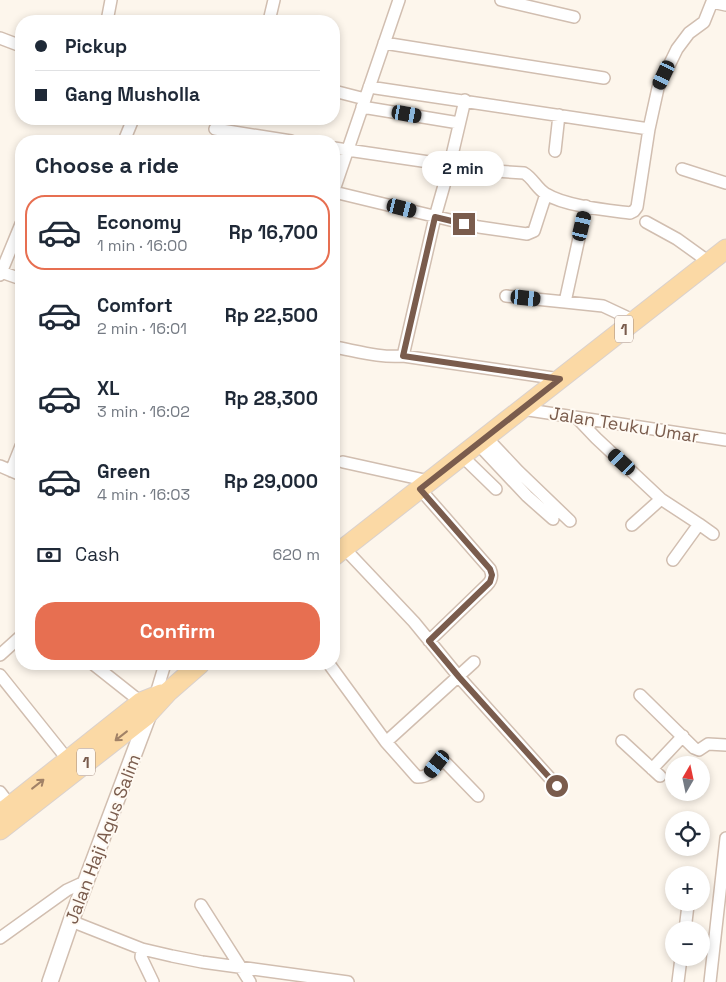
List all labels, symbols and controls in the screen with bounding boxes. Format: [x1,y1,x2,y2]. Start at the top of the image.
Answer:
text: Pickup [65,34,127,59]
car [650,58,677,92]
text: Gang Musholla [65,82,200,107]
car [390,104,423,124]
text: Choose a ride [35,151,179,179]
callout: 2 min [423,152,505,186]
text: 2 min [442,158,484,179]
car [385,197,418,219]
icon: car [37,210,82,255]
text: Economy [97,210,181,235]
car [571,210,592,242]
route end [453,213,475,235]
text: Rp 16,700 [229,220,318,245]
text: 1 min · 16:00 [97,235,188,256]
car [510,289,541,307]
icon: car [37,293,82,338]
text: Comfort [97,293,173,318]
text: Rp 22,500 [225,303,318,328]
road number: 1 [615,316,633,342]
text: 2 min · 16:01 [97,318,187,339]
icon: car [37,376,82,421]
text: XL [97,376,120,401]
text: Rp 28,300 [225,386,318,411]
text: 3 min · 16:02 [97,401,190,422]
street label: Jalan Teuku Umar [548,401,701,448]
car [605,446,638,478]
icon: car [37,459,82,504]
text: Green [97,459,150,484]
text: Rp 29,000 [224,469,318,494]
text: 4 min · 16:03 [97,484,190,505]
icon: cash [35,541,63,569]
text: Cash [75,542,120,567]
text: 620 m [272,544,320,565]
button: Confirm [35,602,320,660]
one-way arrow [115,730,128,741]
car [421,748,452,780]
road number: 1 [77,749,95,776]
street label: Jalan Haji Agus Salim [60,751,146,927]
north arrow [665,756,710,801]
map controls [665,756,710,966]
route start [546,775,568,797]
one-way arrow [31,778,44,789]
button: locate [665,811,710,856]
button: + [665,866,710,911]
button: − [665,921,710,966]

